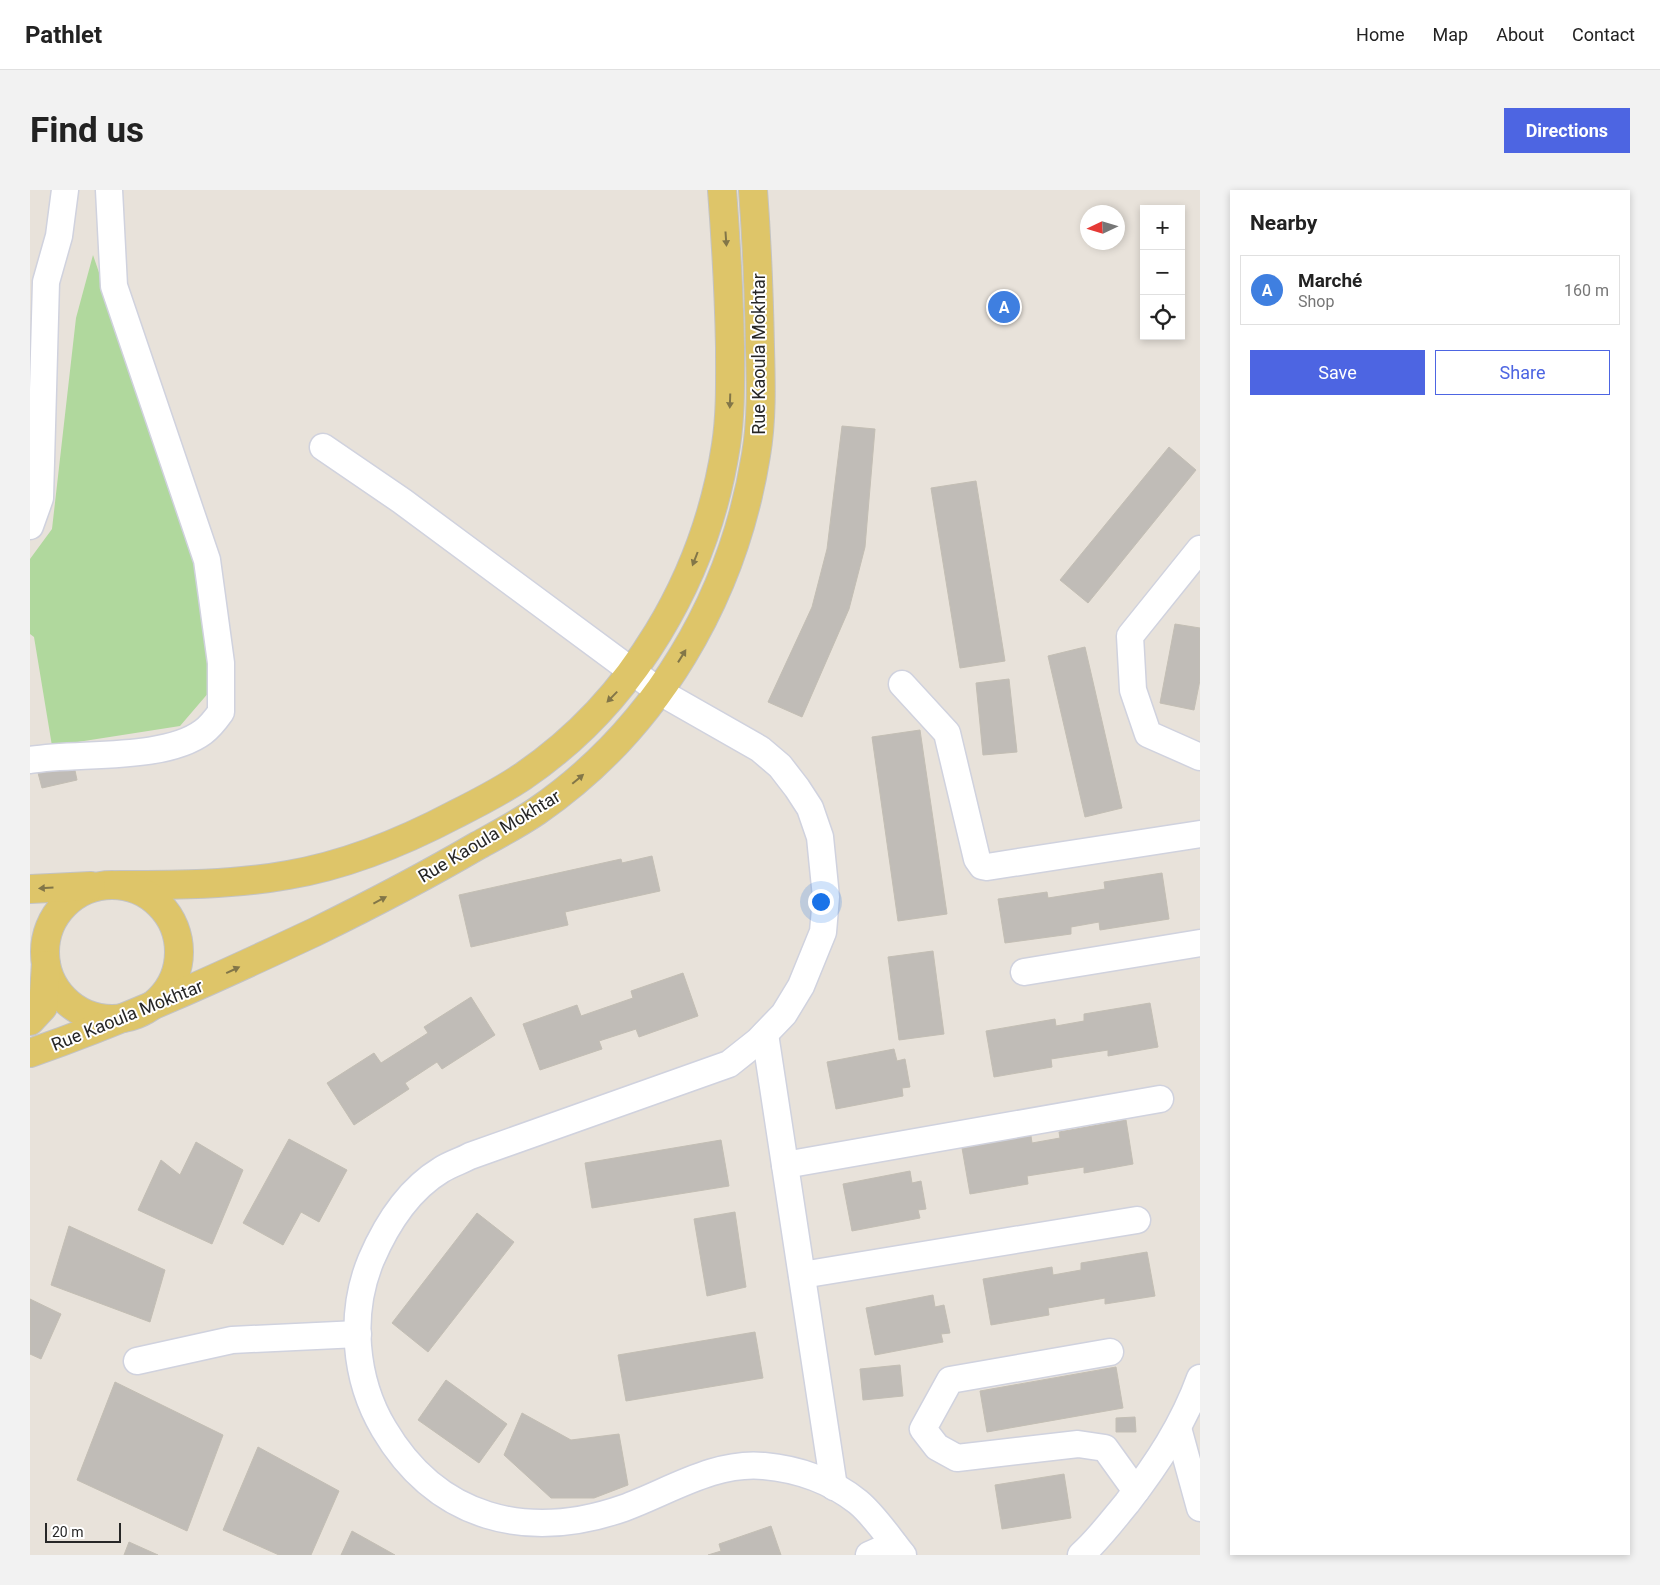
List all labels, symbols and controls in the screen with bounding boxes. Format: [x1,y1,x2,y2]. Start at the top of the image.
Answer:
text: Pathlet [25,21,102,49]
text: Home [1356,24,1405,45]
text: Map [1433,24,1468,45]
text: About [1496,24,1544,45]
text: Contact [1572,24,1635,45]
button: Directions [1504,108,1630,153]
text: Find us [30,110,144,151]
north arrow [1080,205,1125,250]
map controls [1140,205,1185,340]
button: + [1140,205,1185,250]
text: Nearby [1250,211,1317,235]
one-way arrow [722,231,730,247]
button: − [1140,250,1185,295]
text: Marché [1298,269,1362,292]
street label: Rue Kaoula Mokhtar [748,273,769,435]
text: A [1262,281,1272,300]
text: 160 m [1564,281,1609,300]
pin: A [988,288,1020,326]
text: Shop [1298,292,1334,311]
button: locate [1140,295,1185,340]
button: Save [1250,350,1425,395]
button: Share [1435,350,1610,395]
one-way arrow [726,393,734,409]
one-way arrow [691,552,699,567]
one-way arrow [677,649,687,662]
one-way arrow [606,691,618,703]
one-way arrow [572,774,584,785]
street label: Rue Kaoula Mokhtar [414,785,564,887]
one-way arrow [38,884,54,892]
your location [808,889,834,915]
one-way arrow [372,896,387,904]
one-way arrow [226,966,240,974]
street label: Rue Kaoula Mokhtar [48,975,206,1055]
scale bar [45,1520,121,1543]
text: 20 m [52,1524,84,1540]

